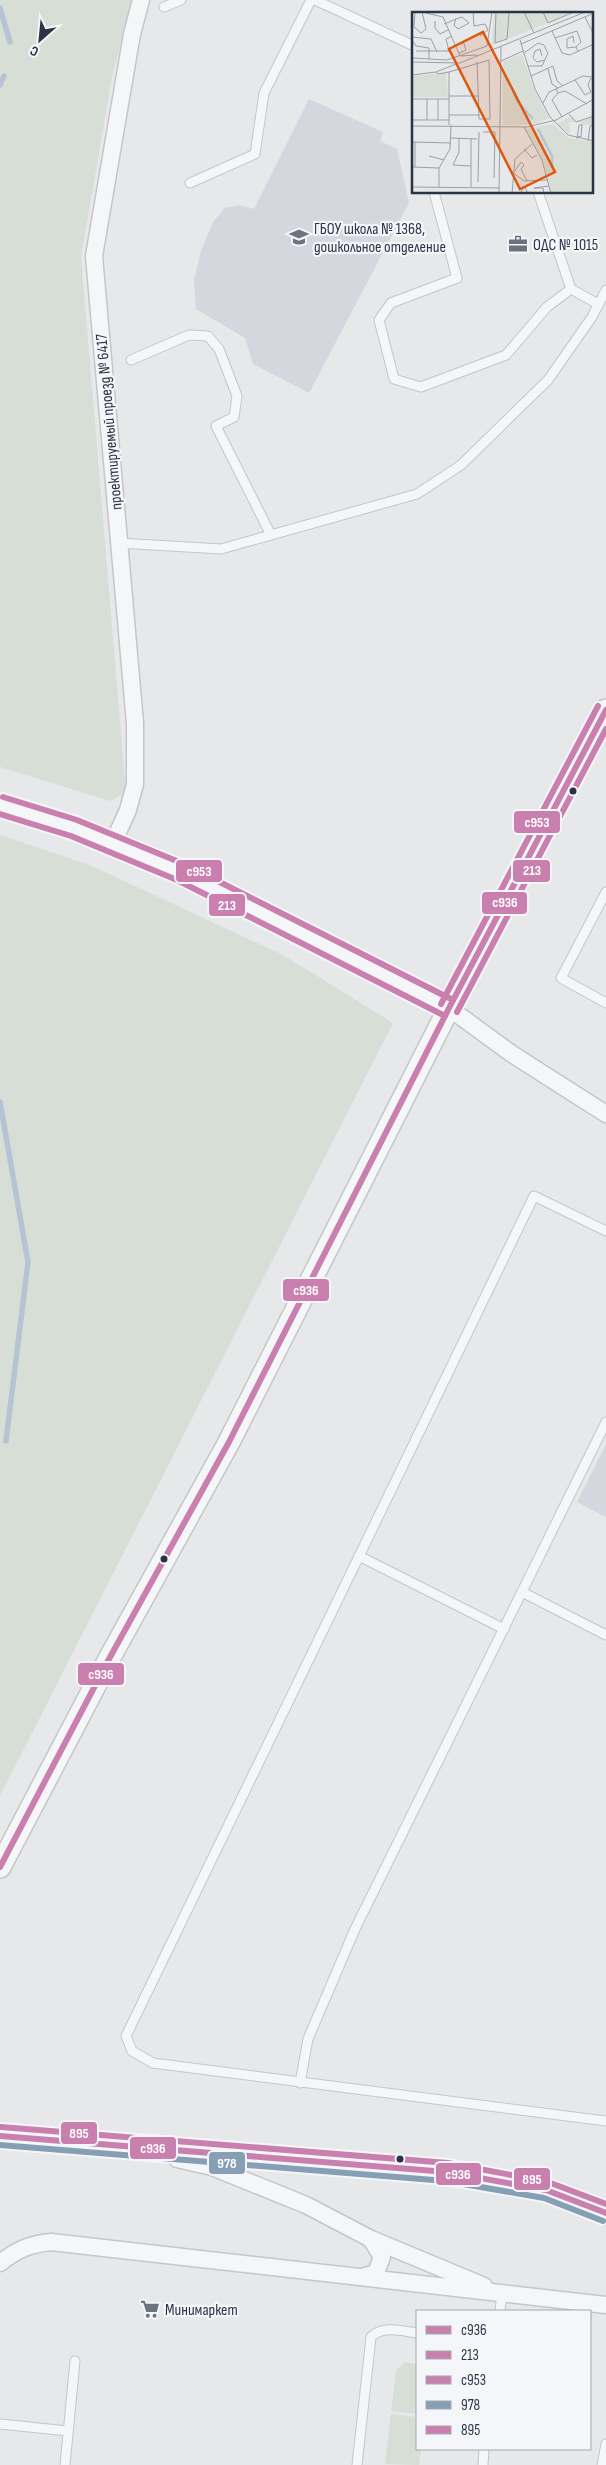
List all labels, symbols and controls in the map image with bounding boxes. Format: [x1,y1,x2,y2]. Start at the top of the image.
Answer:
inset map [412,12,594,194]
north arrow [15,15,65,65]
text: С [27,42,41,60]
place label: ГБОУ школа № 1368, дошкольное отделение [314,220,446,257]
school or university icon: ГБОУ школа № 1368, дошкольное отделение [288,226,310,248]
office icon: ОДС № 1015 [507,233,529,255]
place label: ОДС № 1015 [533,236,598,255]
street label: проектируемый проезд № 6417 [92,332,127,511]
unlabelled marker [568,786,578,796]
line badge: с953 [513,810,561,834]
text: с953 [525,814,549,831]
line badge: с953 [175,859,223,883]
line badge: 213 [512,859,551,883]
text: 213 [523,862,541,879]
text: с953 [187,863,211,880]
line badge: с936 [481,891,528,915]
line badge: 213 [208,893,246,917]
text: с936 [492,894,518,911]
text: 213 [218,897,236,914]
line badge: с936 [282,1278,330,1302]
text: с936 [293,1282,319,1299]
unlabelled marker [159,1554,169,1564]
line badge: с936 [77,1662,125,1686]
text: с936 [88,1666,114,1683]
line badge: 895 [60,2121,98,2145]
text: 895 [69,2125,89,2142]
line badge: с936 [129,2136,177,2160]
text: с936 [140,2140,166,2157]
line badge: 978 [208,2151,246,2175]
unlabelled marker [395,2154,405,2164]
text: 978 [217,2155,237,2172]
line badge: с936 [435,2162,482,2186]
text: с936 [445,2166,471,2183]
line badge: 895 [513,2167,551,2191]
text: 895 [522,2171,542,2188]
supermarket icon: Минимаркет [139,2298,161,2320]
place label: Минимаркет [165,2301,238,2320]
legend [416,2310,591,2450]
text: с936 [461,2321,487,2340]
text: 213 [461,2346,479,2365]
text: с953 [461,2371,486,2390]
text: 978 [461,2396,480,2415]
text: 895 [461,2421,480,2440]

